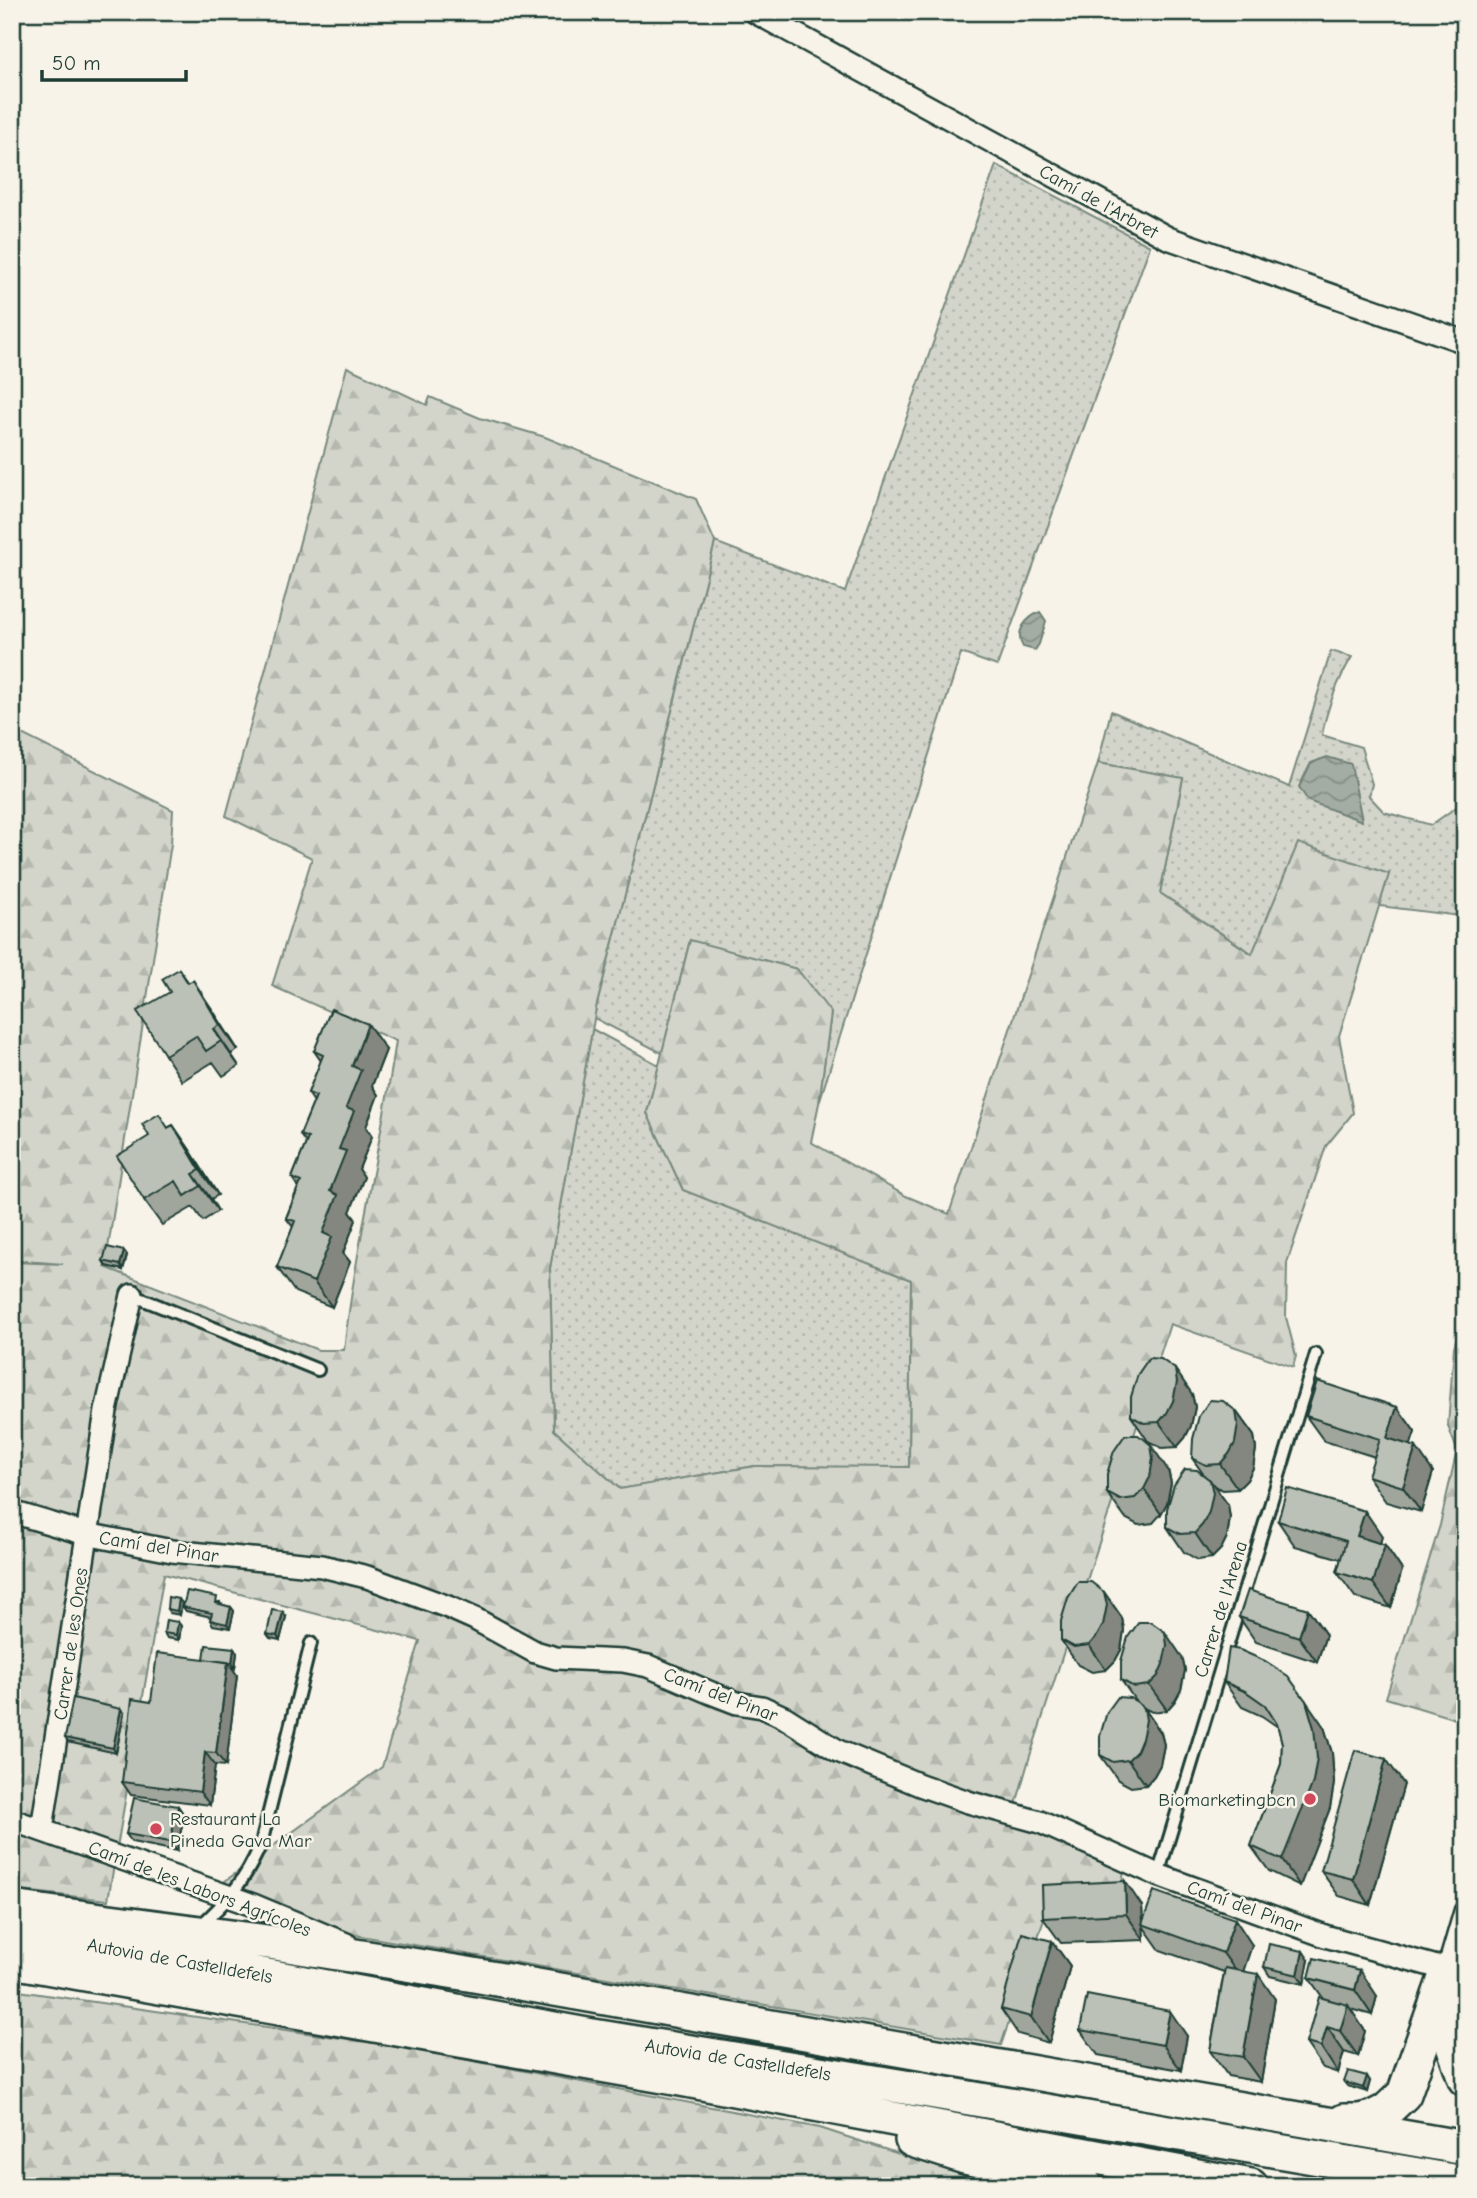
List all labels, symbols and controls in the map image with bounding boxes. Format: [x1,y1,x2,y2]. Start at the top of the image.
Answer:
scale bar [42,38,186,82]
text: 50 m [52,51,101,75]
street label: Camí de l'Arbret [1035,160,1162,244]
street label: Camí del Pinar [97,1527,221,1567]
street label: Carrer de l'Arena [1190,1538,1252,1680]
street label: Carrer de les Ones [49,1566,93,1722]
street label: Camí del Pinar [660,1663,781,1727]
place label: Biomarketingbcn [1158,1789,1296,1811]
marker: Biomarketingbcn [1302,1791,1318,1807]
place label: Restaurant La Pineda Gava Mar [170,1808,312,1852]
marker: Restaurant La Pineda Gava Mar [148,1821,164,1837]
street label: Camí de les Labors Agrícoles [85,1836,314,1942]
street label: Camí del Pinar [1184,1876,1306,1938]
street label: Autovia de Castelldefels [85,1934,274,1988]
street label: Autovia de Castelldefels [643,2034,833,2086]

